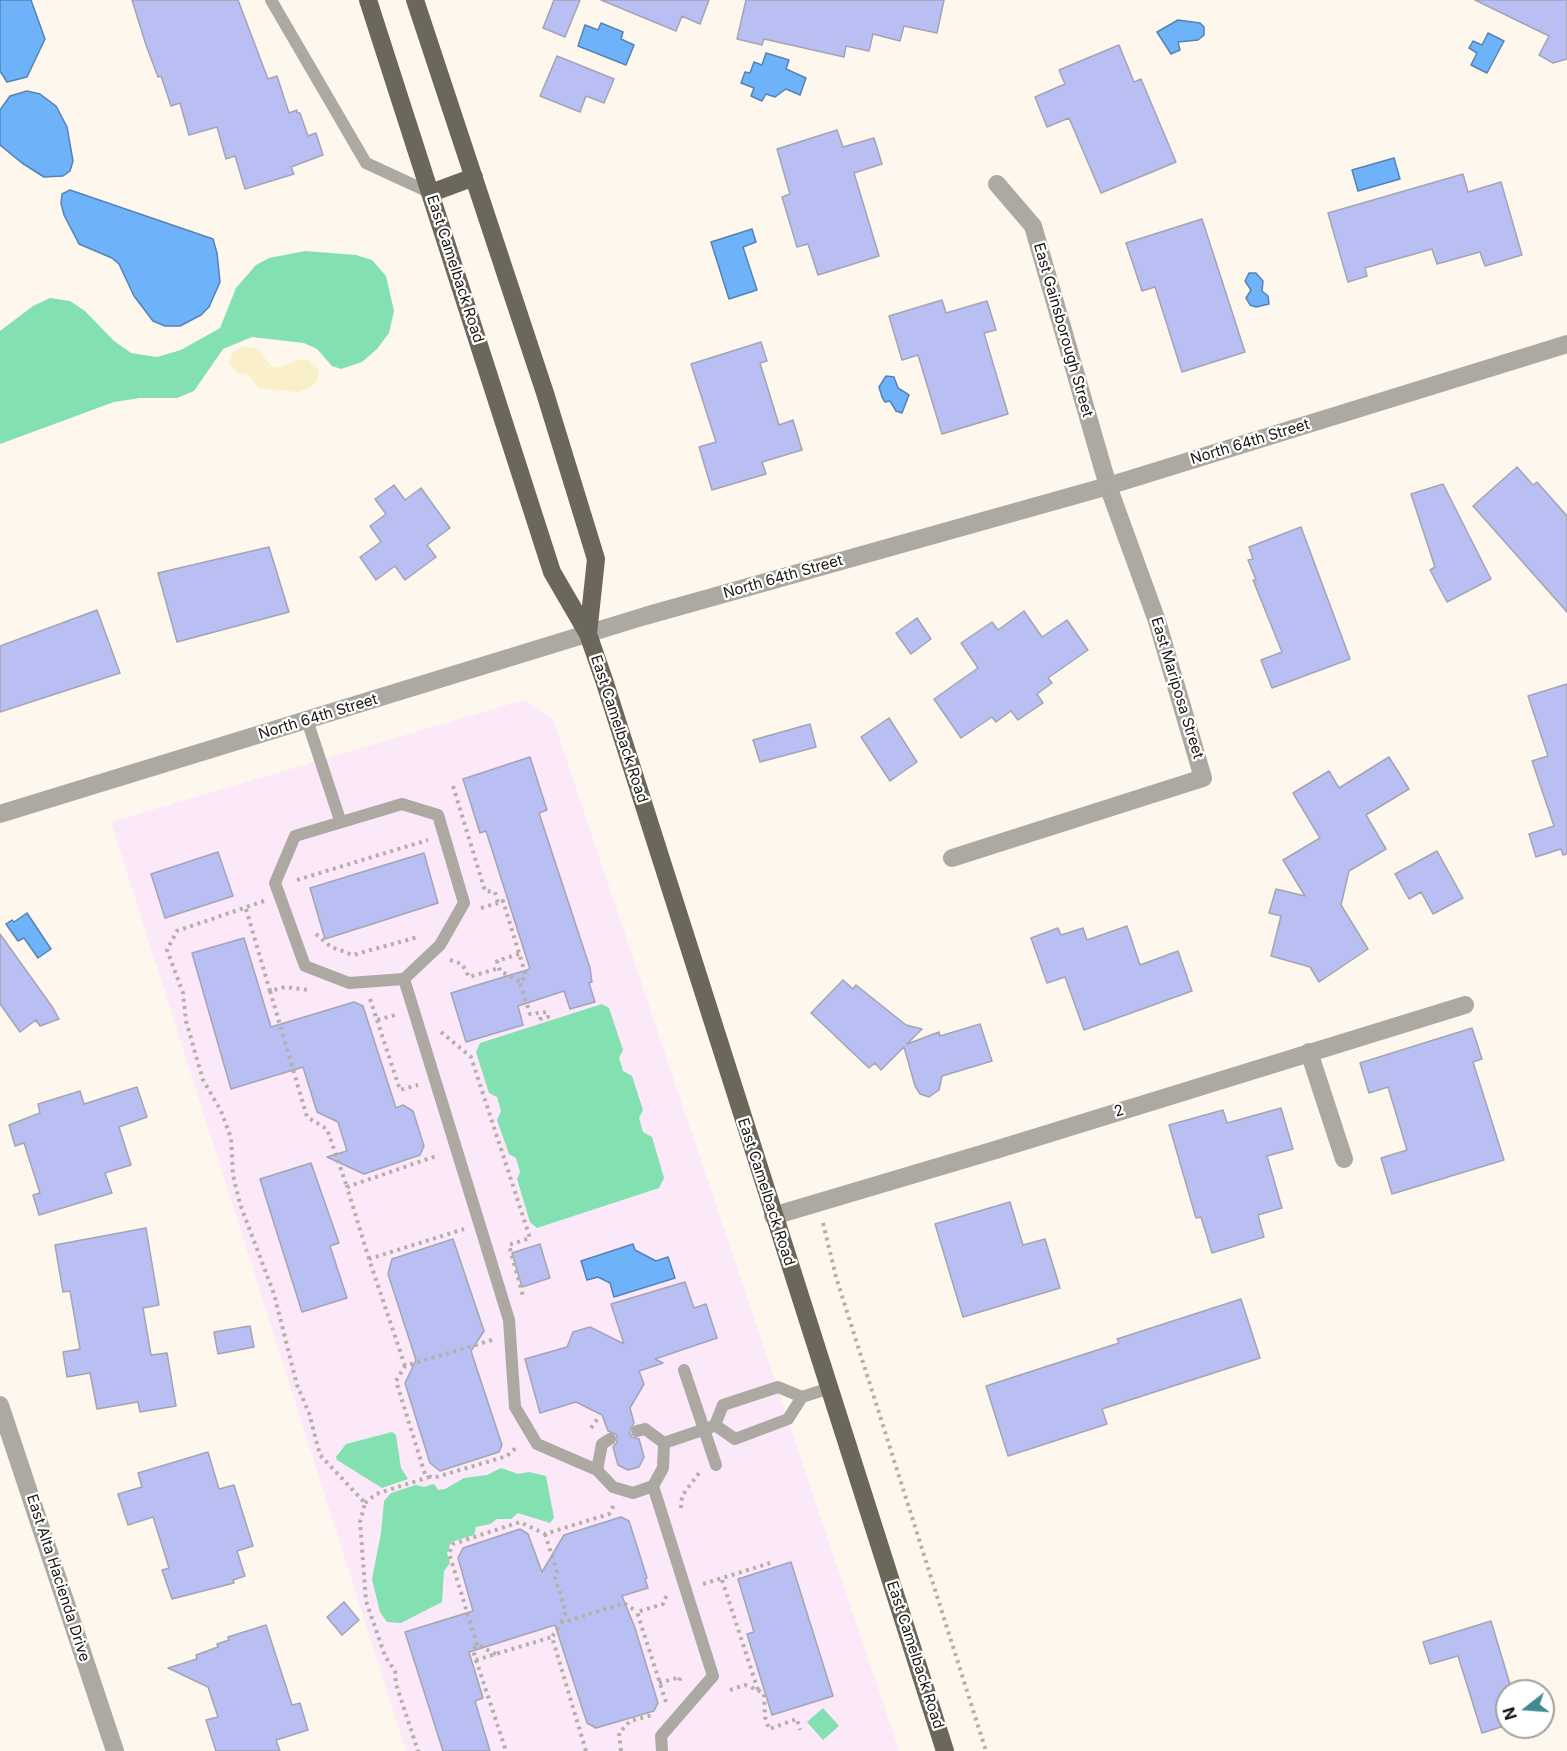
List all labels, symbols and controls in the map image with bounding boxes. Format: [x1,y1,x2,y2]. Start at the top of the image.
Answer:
street label: East Camelback Road [423,193,487,345]
street label: East Gainsborough Street [1029,241,1097,419]
street label: North 64th Street [1188,415,1312,469]
street label: North 64th Street [721,551,845,603]
street label: East Mariposa Street [1147,615,1207,761]
street label: East Camelback Road [587,653,651,805]
street label: North 64th Street [256,690,380,744]
street label: 2 [1112,1101,1126,1121]
street label: East Camelback Road [734,1116,798,1268]
street label: East Alta Hacienda Drive [22,1492,94,1664]
street label: East Camelback Road [883,1579,947,1731]
north arrow [1495,1679,1555,1739]
text: N [1498,1705,1521,1722]

